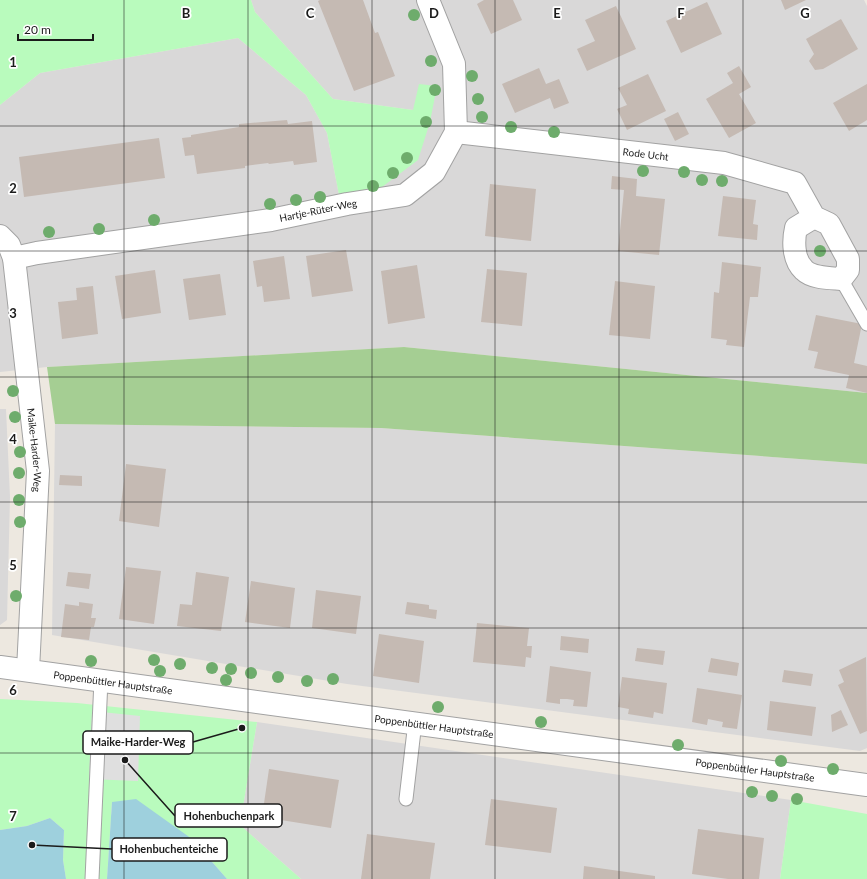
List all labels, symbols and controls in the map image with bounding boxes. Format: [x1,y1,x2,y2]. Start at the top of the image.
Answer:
text: B [182,5,191,21]
text: C [306,5,315,21]
text: D [429,5,439,21]
text: E [553,5,561,21]
text: F [677,5,685,21]
text: G [800,5,810,21]
scale bar [18,16,93,42]
text: 20 m [24,22,51,37]
text: 1 [9,54,17,70]
street label: Rode Ucht [622,145,670,163]
text: 2 [9,180,17,196]
street label: Hartje-Rüter-Weg [278,197,358,224]
text: 3 [9,305,17,321]
street label: Maike-Harder-Weg [25,408,44,492]
text: 4 [9,431,17,447]
text: 5 [9,557,17,573]
street label: Poppenbüttler Hauptstraße [53,668,173,696]
text: 6 [9,682,17,698]
street label: Poppenbüttler Hauptstraße [374,712,494,740]
callout: Maike-Harder-Weg [83,731,193,754]
text: Maike-Harder-Weg [91,735,186,748]
street label: Poppenbüttler Hauptstraße [695,756,815,784]
callout: Hohenbuchenpark [175,804,282,827]
text: 7 [9,808,17,824]
text: Hohenbuchenpark [184,809,274,822]
callout: Hohenbuchenteiche [112,838,227,861]
text: Hohenbuchenteiche [120,842,219,855]

